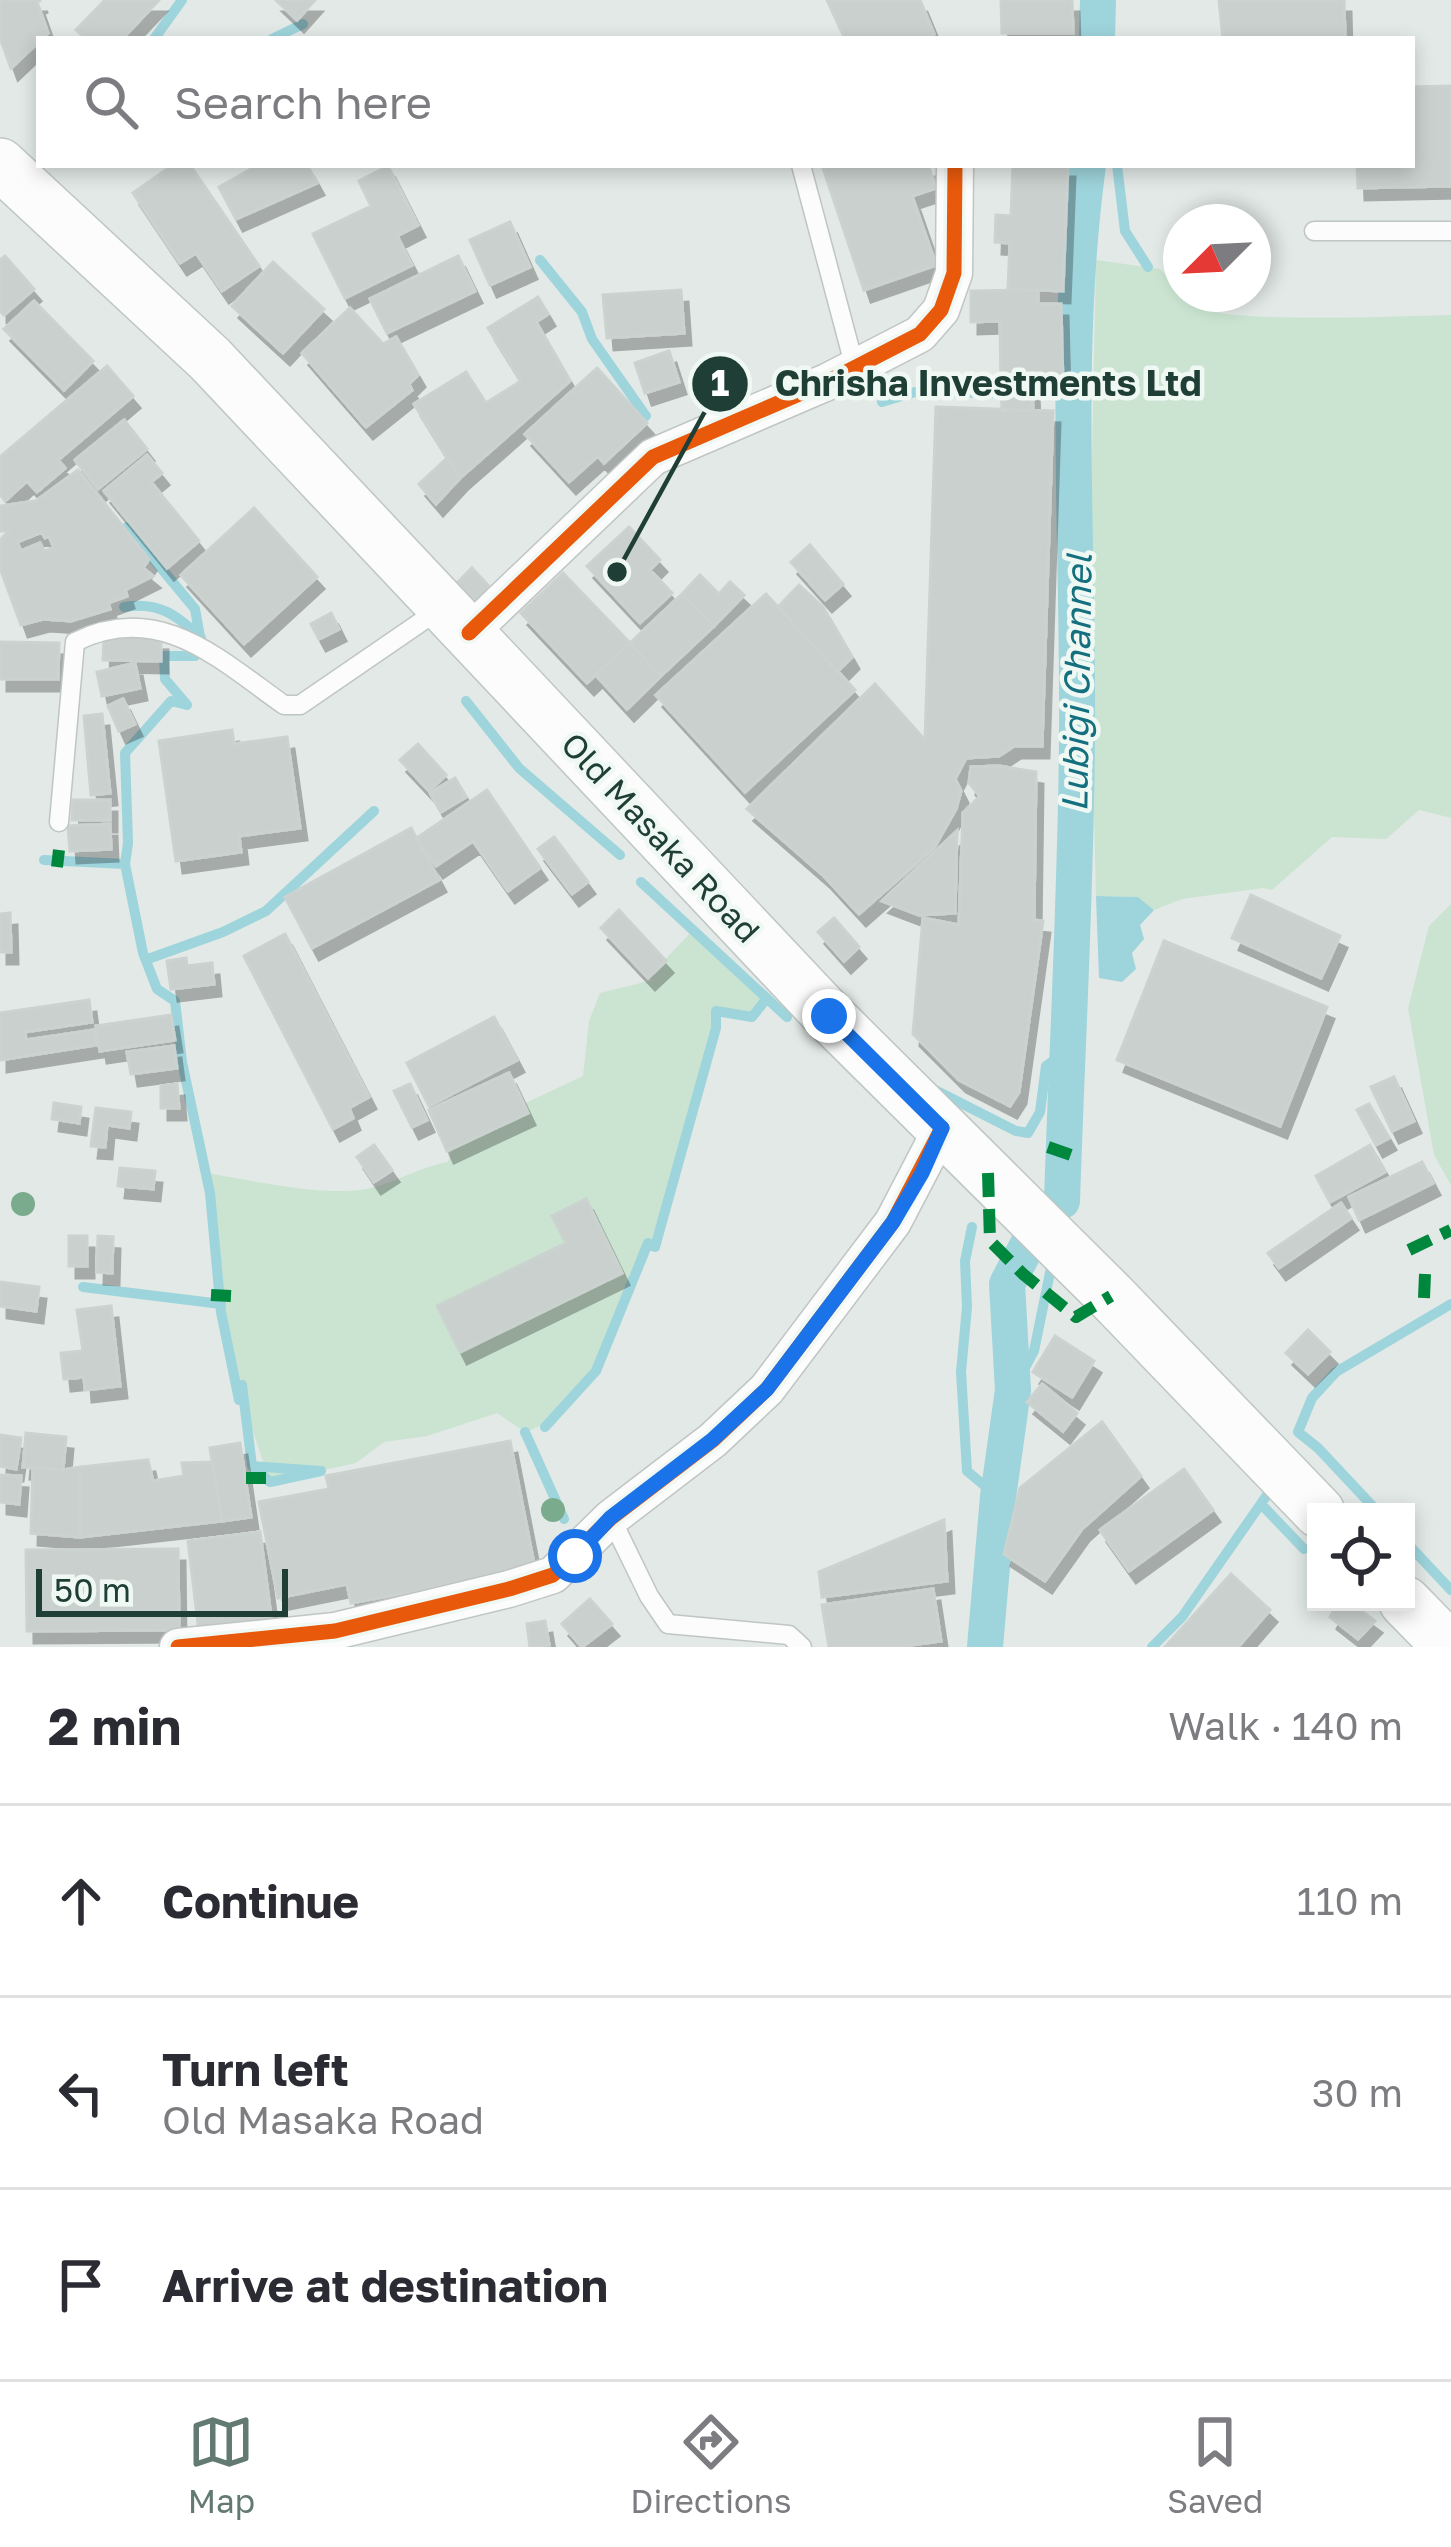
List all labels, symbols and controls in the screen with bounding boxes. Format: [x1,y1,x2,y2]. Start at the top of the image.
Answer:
search box [36,36,1415,168]
icon: search [78,69,144,135]
text: Search here [174,75,432,129]
north arrow [1163,204,1271,312]
callout: Chrisha Investments Ltd [690,348,1225,420]
text: 1 [711,361,729,404]
text: Chrisha Investments Ltd [774,361,1202,404]
water label: Lubigi Channel [1052,552,1100,812]
street label: Old Masaka Road [554,724,768,950]
route end [802,989,856,1043]
map controls [1307,1503,1415,1611]
button: locate [1307,1503,1415,1611]
route start [548,1529,602,1583]
scale bar [36,1563,288,1616]
text: 50 m [54,1570,131,1609]
text: 2 min [48,1695,181,1756]
text: Walk · 140 m [1168,1702,1403,1749]
icon: ahead [48,1868,114,1934]
text: Continue [162,1874,359,1928]
text: 110 m [1297,1877,1403,1924]
text: Turn left [162,2042,349,2096]
icon: left [48,2060,114,2126]
text: 30 m [1312,2069,1403,2116]
text: Old Masaka Road [162,2096,484,2143]
icon: arrive [48,2252,114,2318]
text: Arrive at destination [162,2258,608,2312]
tab: Map [188,2409,255,2520]
tab: Directions [630,2409,792,2520]
tab: Saved [1167,2409,1263,2520]

